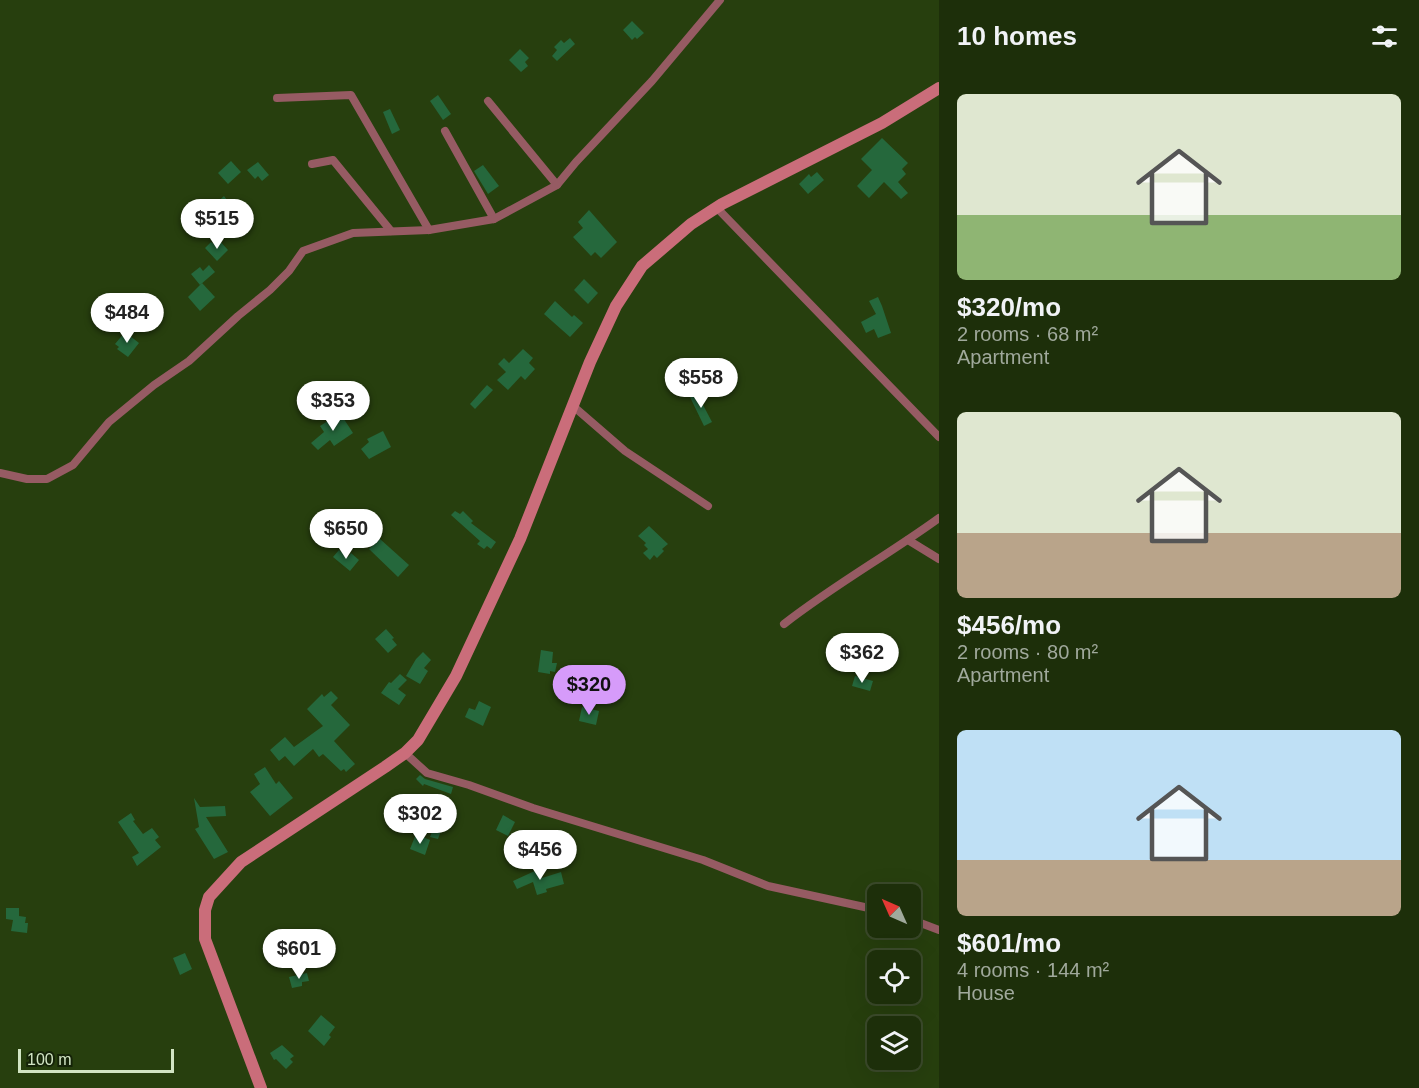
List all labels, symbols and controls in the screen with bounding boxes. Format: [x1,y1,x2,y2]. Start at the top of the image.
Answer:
icon: filters [1368,20,1401,53]
text: 10 homes [957,21,1077,51]
icon: home [1125,133,1233,241]
pin: $515 [181,199,253,250]
text: $515 [195,207,239,229]
text: $320/mo [957,292,1061,322]
pin: $484 [91,293,163,344]
text: $484 [105,301,149,323]
text: 2 rooms · 68 m² [957,323,1098,345]
text: Apartment [957,346,1049,368]
pin: $558 [665,358,737,409]
text: $558 [679,366,723,388]
pin: $353 [297,381,369,432]
text: $353 [311,389,355,411]
icon: home [1125,451,1233,559]
pin: $650 [310,509,382,560]
text: $650 [324,517,368,539]
text: $456/mo [957,610,1061,640]
pin: $362 [826,633,898,684]
text: $362 [840,641,884,663]
text: 2 rooms · 80 m² [957,641,1098,663]
text: Apartment [957,664,1049,686]
pin: $320 [553,665,625,716]
text: $320 [567,673,611,695]
icon: home [1125,769,1233,877]
pin: $302 [384,794,456,845]
text: $302 [398,802,442,824]
pin: $456 [504,830,576,881]
text: $456 [518,838,562,860]
north arrow [867,884,921,938]
map controls [867,884,921,1070]
text: $601/mo [957,928,1061,958]
pin: $601 [263,929,335,980]
text: $601 [277,937,321,959]
button: locate [867,950,921,1004]
text: 4 rooms · 144 m² [957,959,1109,981]
text: House [957,982,1015,1004]
button: layers [867,1016,921,1070]
scale bar [18,1046,174,1074]
text: 100 m [27,1051,71,1068]

